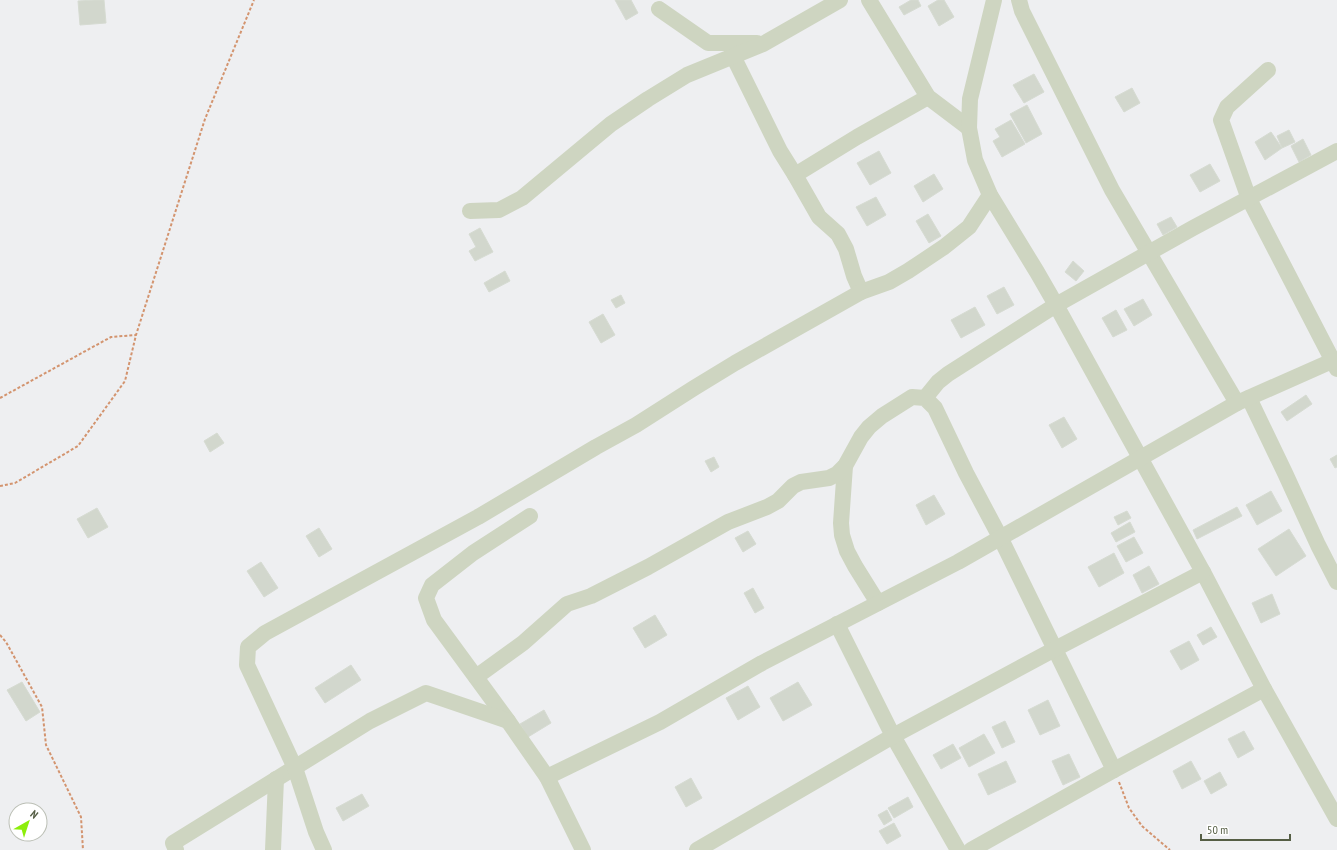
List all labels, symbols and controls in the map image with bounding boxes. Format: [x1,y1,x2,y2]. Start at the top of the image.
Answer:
north arrow [8,802,48,842]
text: N [28,807,41,822]
scale bar [1201,816,1290,842]
text: 50 m [1207,822,1228,837]

